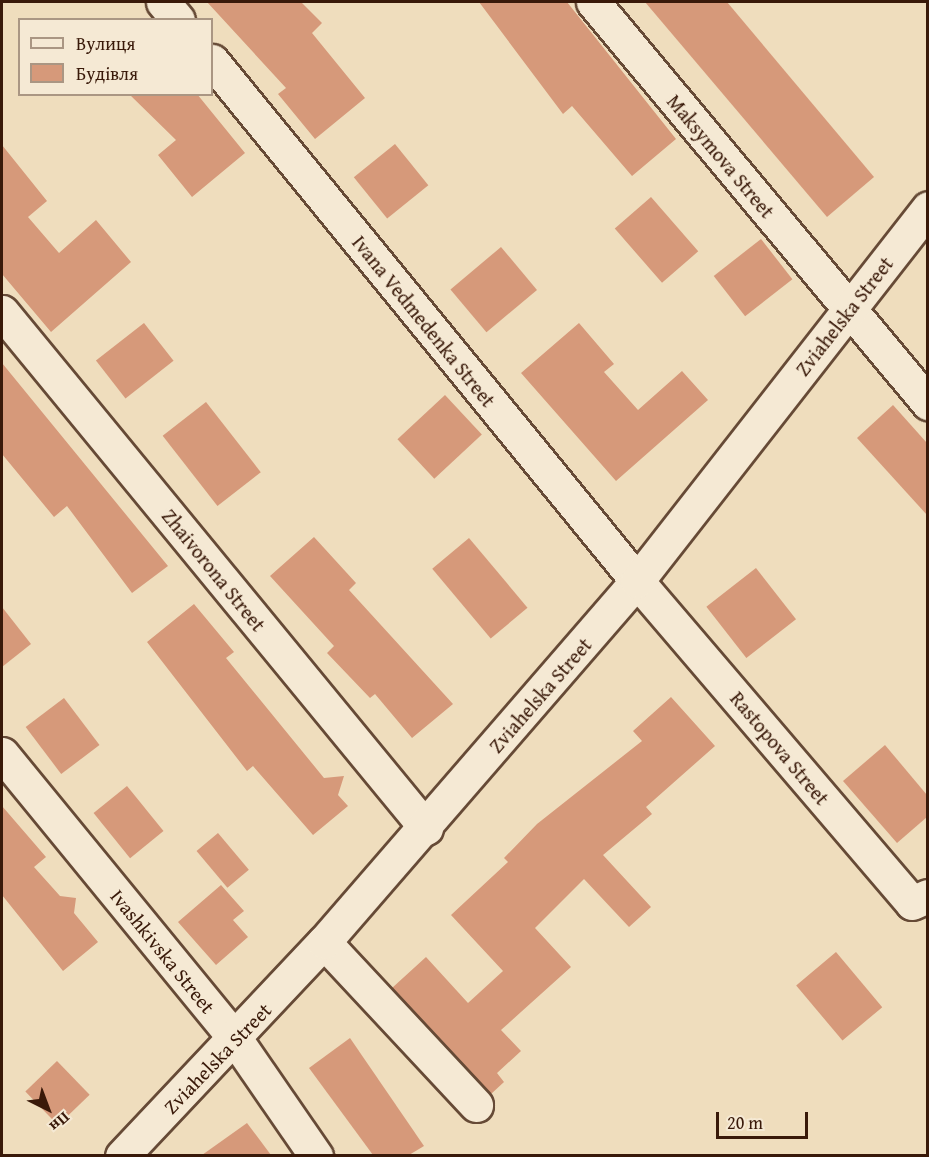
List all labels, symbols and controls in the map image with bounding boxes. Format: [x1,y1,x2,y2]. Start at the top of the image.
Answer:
legend [18,18,213,96]
text: Вулиця [76,30,135,57]
text: Будівля [76,60,138,87]
street label: Maksymova Street [662,89,780,223]
street label: Ivana Vedmedenka Street [347,230,501,412]
street label: Zviahelska Street [790,252,898,380]
street label: Zhaivorona Street [157,504,271,636]
street label: Zviahelska Street [484,633,596,757]
street label: Rastopova Street [726,686,834,810]
street label: Ivashkivska Street [106,884,220,1018]
street label: Zviahelska Street [158,998,276,1118]
north arrow [18,1079,78,1139]
scale bar [719,1100,810,1138]
text: Пн [44,1107,76,1138]
text: 20 m [727,1109,763,1136]

